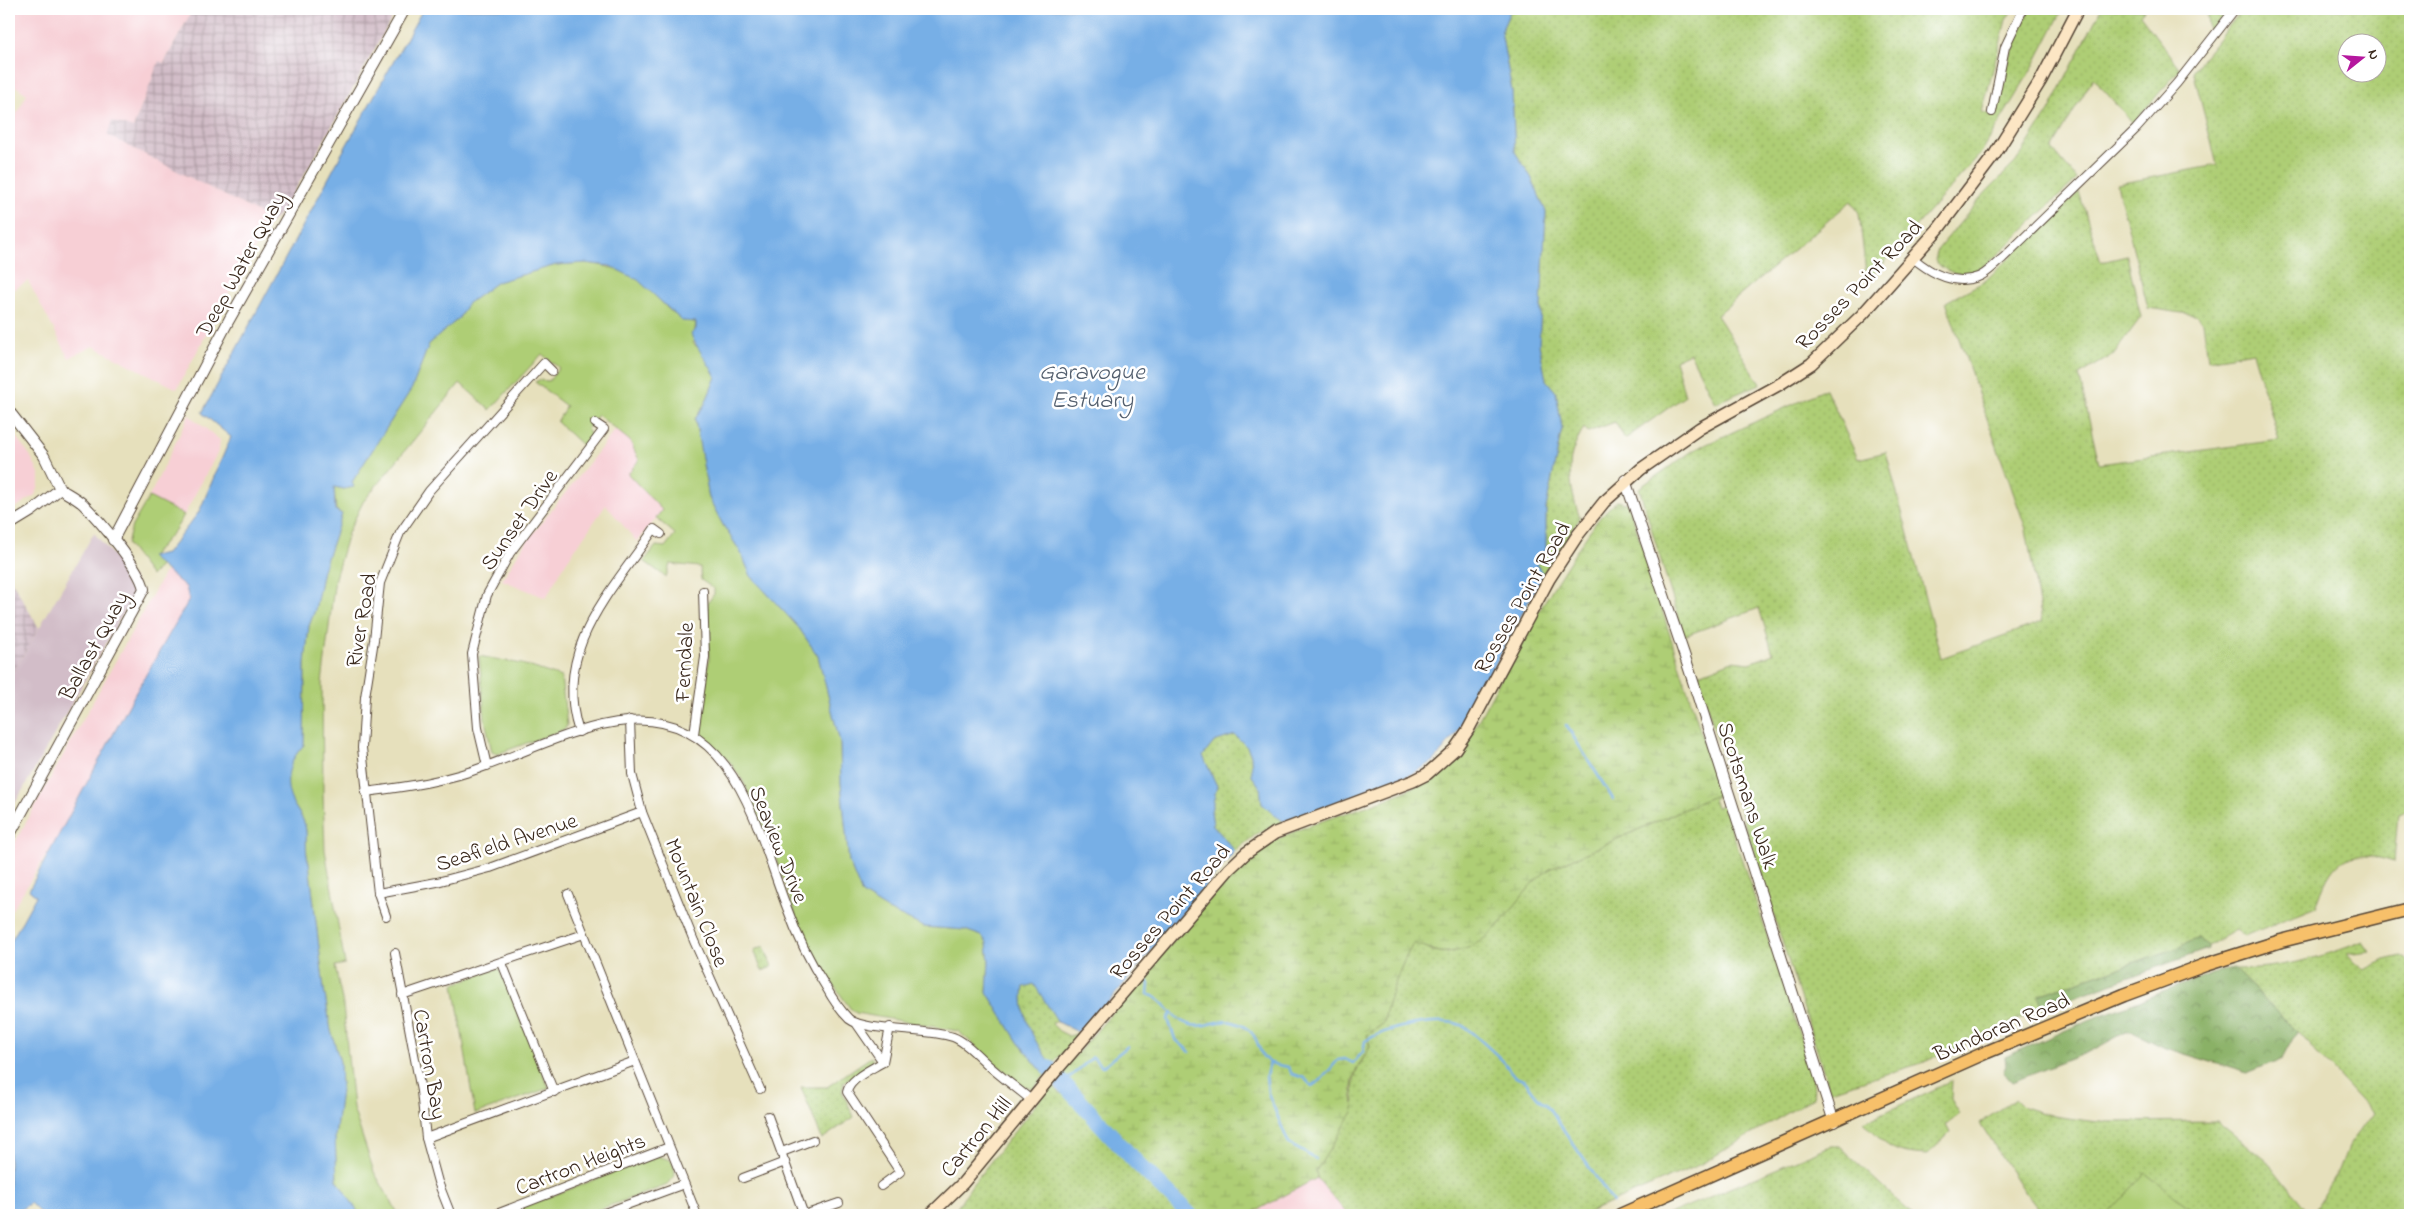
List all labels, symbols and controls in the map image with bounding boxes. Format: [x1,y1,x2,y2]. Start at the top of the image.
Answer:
north arrow [2336,32,2386,82]
text: N [2362,47,2384,62]
street label: Deep Water Quay [189,187,297,346]
street label: Rosses Point Road [1789,213,1931,359]
water label: Garavogue Estuary [1039,356,1146,419]
street label: Sunset Drive [474,463,567,578]
street label: Rosses Point Road [1467,516,1580,681]
street label: River Road [339,571,387,670]
street label: Ballast Quay [52,586,140,708]
street label: Ferndale [668,621,704,704]
street label: Scotsmans Walk [1707,718,1785,874]
street label: Seaview Drive [739,782,815,909]
street label: Seafield Avenue [432,806,582,882]
street label: Mountain Close [655,834,736,972]
street label: Rosses Point Road [1103,838,1239,988]
street label: Bundoran Road [1928,986,2075,1072]
street label: Cartron Bay [402,1007,454,1122]
street label: Cartron Hill [934,1091,1021,1185]
street label: Cartron Heights [511,1126,651,1206]

